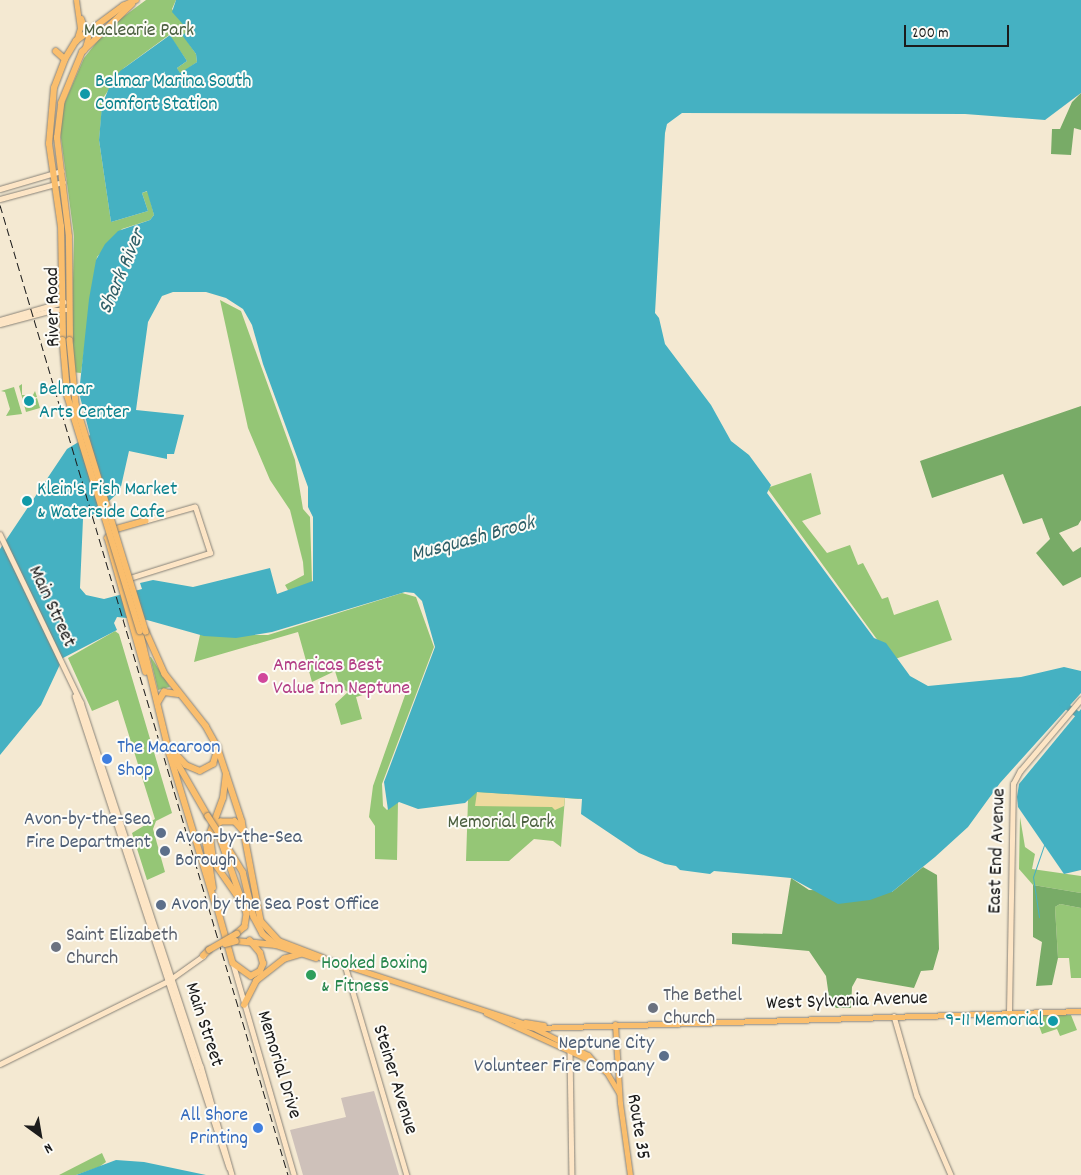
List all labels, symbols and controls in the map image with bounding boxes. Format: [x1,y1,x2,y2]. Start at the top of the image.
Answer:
scale bar [906,15,1011,47]
park label: Maclearie Park [84,19,194,43]
text: 200 m [912,23,949,45]
place label: Belmar Marina South Comfort Station [95,70,251,117]
marker: Belmar Marina South Comfort Station [79,88,91,100]
water label: Shark River [94,226,152,318]
street label: River Road [41,267,67,347]
place label: Belmar Arts Center [39,378,129,425]
marker: Belmar Arts Center [23,395,35,407]
place label: Klein's Fish Market & Waterside Cafe [37,478,177,525]
marker: Klein's Fish Market & Waterside Cafe [21,495,33,507]
water label: Musquash Brook [409,511,537,569]
street label: Main Street [22,562,80,652]
place label: Americas Best Value Inn Neptune [273,654,410,701]
marker: Americas Best Value Inn Neptune [257,672,269,684]
place label: The Macaroon Shop [117,736,221,783]
marker: The Macaroon Shop [101,753,113,765]
street label: East End Avenue [984,788,1012,914]
place label: Avon-by-the-Sea Fire Department [24,809,151,856]
park label: Memorial Park [447,811,555,835]
marker: Avon-by-the-Sea Fire Department [155,827,167,839]
place label: Avon-by-the-Sea Borough [175,827,302,874]
marker: Avon-by-the-Sea Borough [159,845,171,857]
place label: Avon by the Sea Post Office [171,893,379,917]
marker: Avon by the Sea Post Office [155,899,167,911]
place label: Saint Elizabeth Church [66,924,178,971]
marker: Saint Elizabeth Church [50,941,62,953]
place label: Hooked Boxing & Fitness [321,952,427,999]
marker: Hooked Boxing & Fitness [305,969,317,981]
street label: Main Street [178,980,228,1070]
place label: The Bethel Church [663,984,742,1031]
street label: West Sylvania Avenue [766,987,928,1017]
marker: The Bethel Church [647,1002,659,1014]
street label: Memorial Drive [250,1008,306,1122]
place label: 9-11 Memorial [945,1009,1043,1033]
marker: 9-11 Memorial [1047,1015,1059,1027]
street label: Steiner Avenue [366,1022,422,1138]
place label: Neptune City Volunteer Fire Company [474,1032,654,1079]
marker: Neptune City Volunteer Fire Company [658,1050,670,1062]
street label: Route 35 [620,1092,654,1162]
place label: All Shore Printing [180,1104,248,1151]
north arrow [15,1110,65,1160]
marker: All Shore Printing [252,1122,264,1134]
text: N [40,1137,56,1158]

